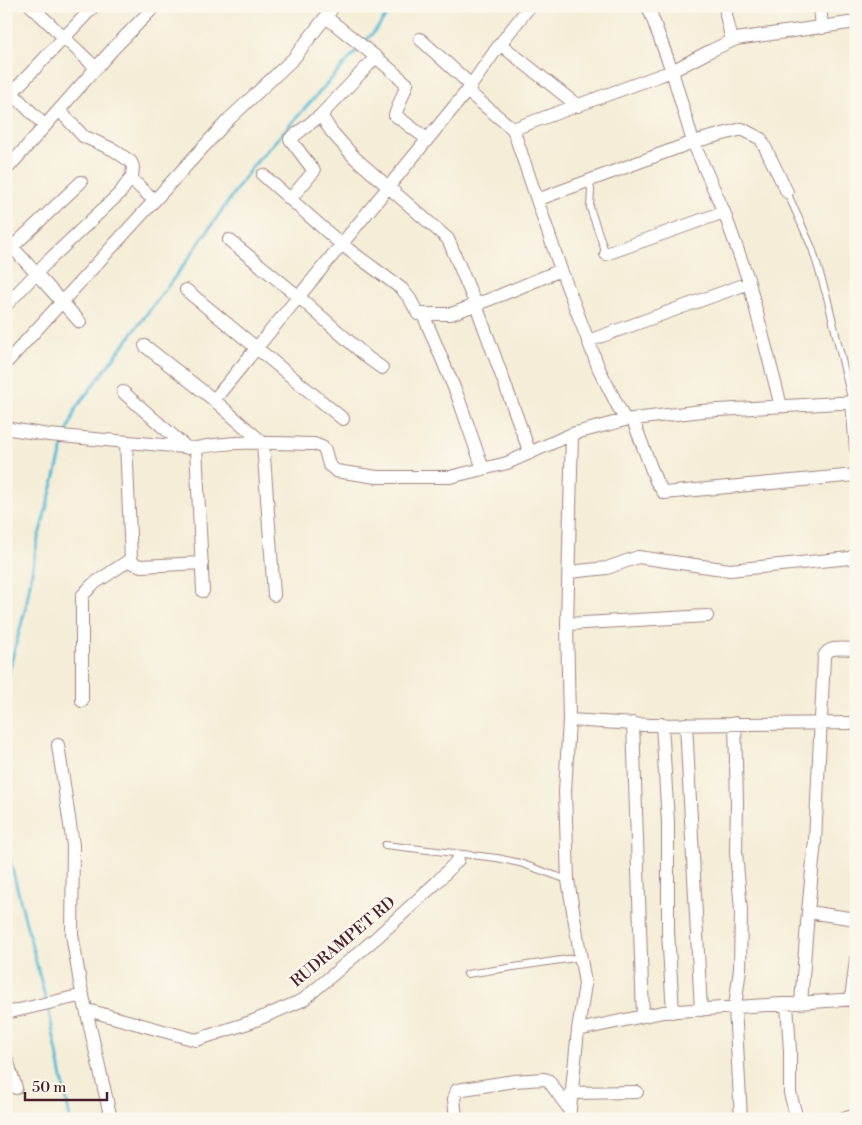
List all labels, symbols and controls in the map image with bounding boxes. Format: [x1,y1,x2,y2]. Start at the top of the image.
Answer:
street label: RUDRAMPET RD [286,892,400,992]
scale bar [25,1070,108,1102]
text: 50 m [32,1078,66,1097]

